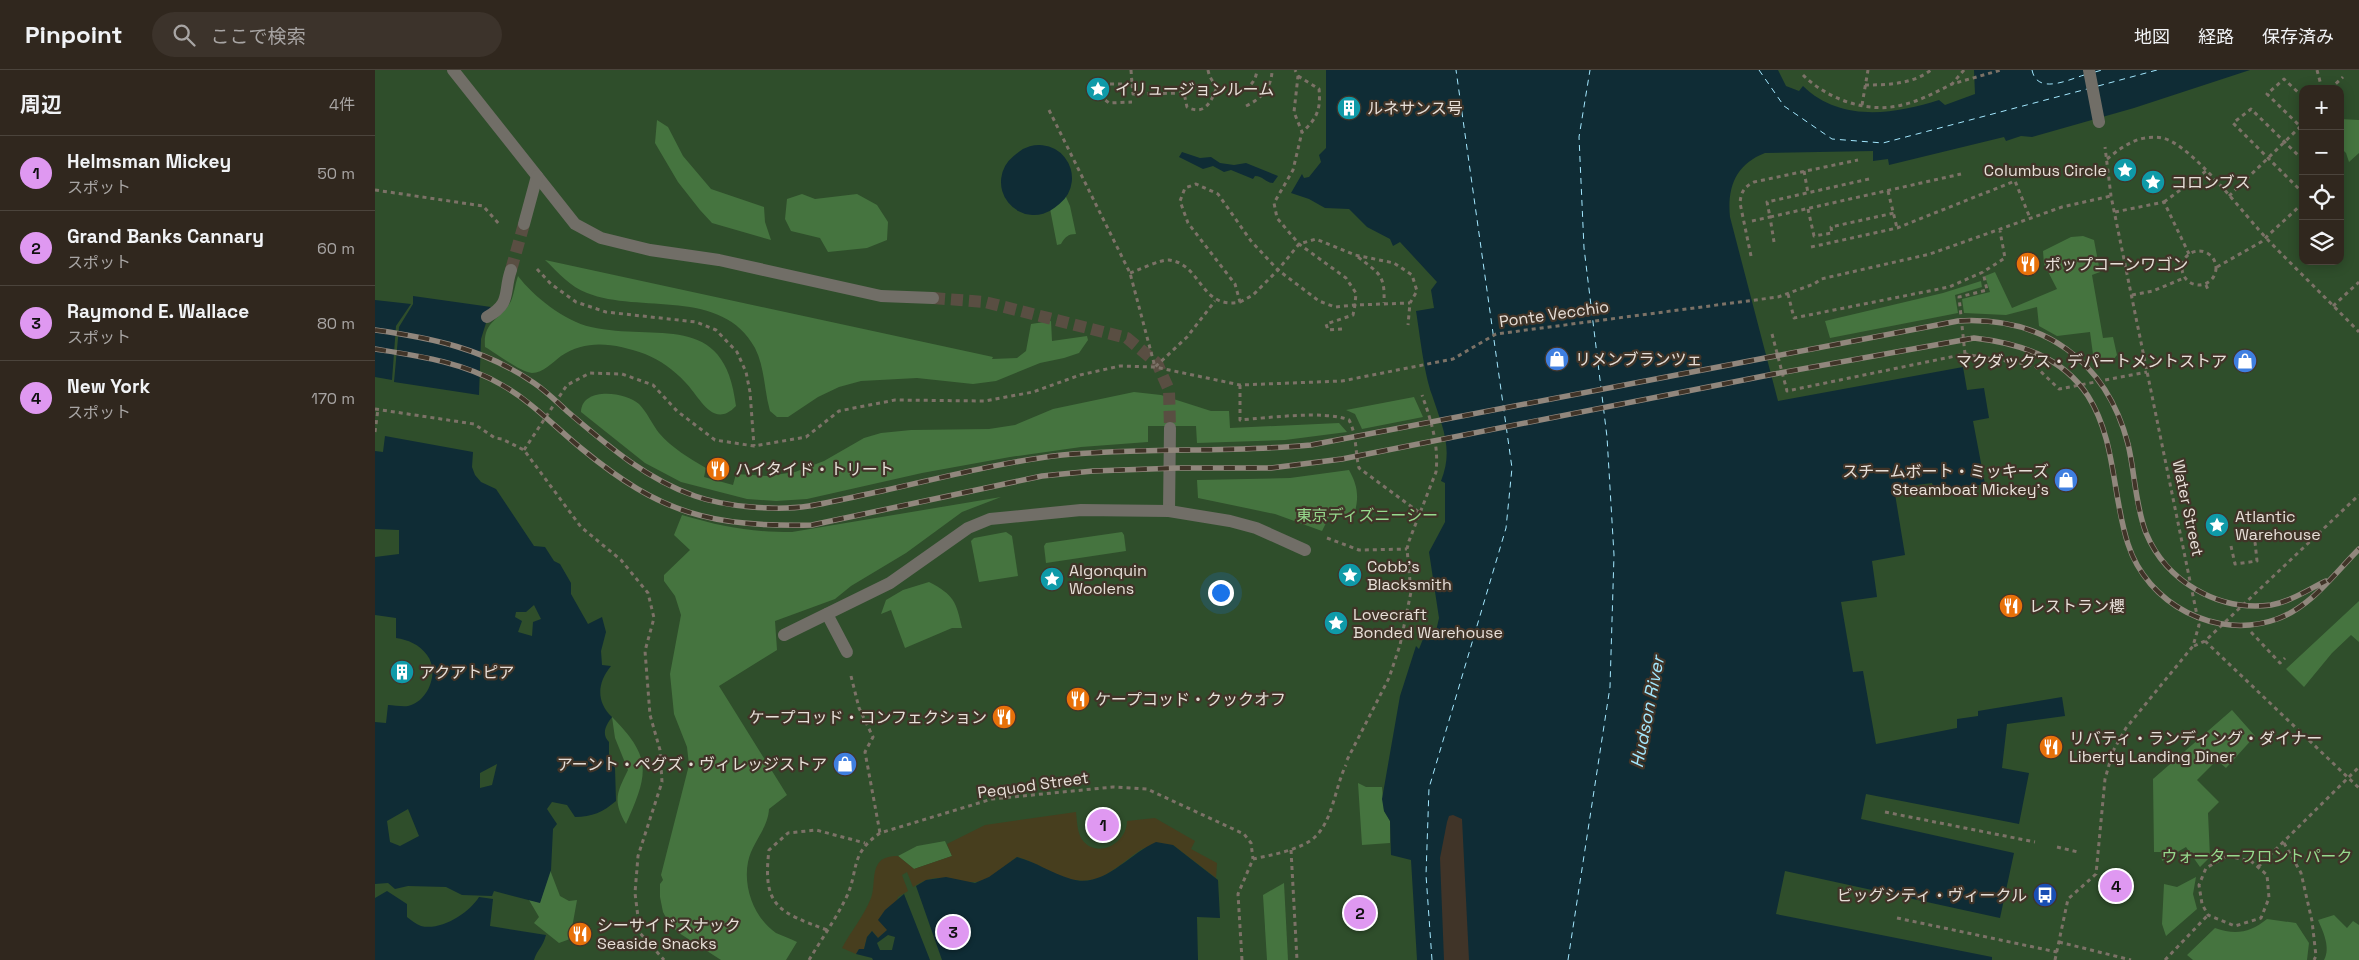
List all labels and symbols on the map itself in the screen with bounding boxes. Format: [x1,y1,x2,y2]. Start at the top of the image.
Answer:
place icon: イリュージョンルーム [1085,76,1111,102]
place label: イリュージョンルーム [1115,79,1274,100]
building icon: ルネサンス号 [1336,95,1362,121]
place label: ルネサンス号 [1367,98,1463,119]
place icon: Columbus Circle [2112,157,2138,183]
place label: Columbus Circle [1984,160,2107,181]
place icon: コロンブス [2140,169,2166,195]
place label: コロンブス [2171,172,2251,193]
restaurant icon: ポップコーンワゴン [2015,251,2041,277]
place label: ポップコーンワゴン [2045,254,2188,275]
street label: Ponte Vecchio [1498,296,1610,332]
shop icon: リメンブランツェ [1544,346,1570,372]
shop icon: マクダックス・デパートメントストア [2232,348,2258,374]
place label: リメンブランツェ [1575,349,1703,370]
place label: マクダックス・デパートメントストア [1956,351,2227,372]
restaurant icon: ハイタイド・トリート [705,456,731,482]
street label: Water Street [2168,458,2208,558]
place label: ハイタイド・トリート [735,459,894,480]
place label: スチームボート・ミッキーズ Steamboat Mickey's [1842,461,2049,500]
shop icon: スチームボート・ミッキーズ Steamboat Mickey's [2053,467,2079,493]
park label: 東京ディズニーシー [1296,505,1438,526]
place label: Atlantic Warehouse [2235,506,2321,545]
place icon: Atlantic Warehouse [2204,512,2230,538]
place label: Cobb’s Blacksmith [1367,556,1452,595]
place label: Algonquin Woolens [1069,560,1147,599]
place icon: Cobb’s Blacksmith [1337,562,1363,588]
place icon: Algonquin Woolens [1039,566,1065,592]
your location [1208,580,1234,606]
restaurant icon: レストラン櫻 [1998,593,2024,619]
place label: レストラン櫻 [2029,596,2125,617]
place label: Lovecraft Bonded Warehouse [1353,604,1503,643]
place icon: Lovecraft Bonded Warehouse [1323,610,1349,636]
water label: Hudson River [1625,652,1670,770]
building icon: アクアトピア [389,659,415,685]
place label: アクアトピア [419,662,514,683]
restaurant icon: ケープコッド・クックオフ [1065,686,1091,712]
place label: ケープコッド・クックオフ [1095,689,1286,710]
restaurant icon: ケープコッド・コンフェクション [991,704,1017,730]
place label: ケープコッド・コンフェクション [748,707,987,728]
place label: リバティ・ランディング・ダイナー Liberty Landing Diner [2069,728,2323,767]
restaurant icon: リバティ・ランディング・ダイナー Liberty Landing Diner [2038,734,2064,760]
shop icon: アーント・ペグズ・ヴィレッジストア [832,751,858,777]
place label: アーント・ペグズ・ヴィレッジストア [557,754,827,775]
street label: Pequod Street [976,767,1090,803]
pin: 1 [1087,806,1119,844]
park label: ウォーターフロントパーク [2161,846,2353,867]
pin: 4 [2100,867,2132,905]
bus stop icon: ビッグシティ・ヴィークル [2032,882,2058,908]
place label: ビッグシティ・ヴィークル [1836,885,2027,906]
pin: 2 [1344,894,1376,932]
pin: 3 [937,913,969,951]
place label: シーサイドスナック Seaside Snacks [597,915,741,954]
restaurant icon: シーサイドスナック Seaside Snacks [567,921,593,947]

